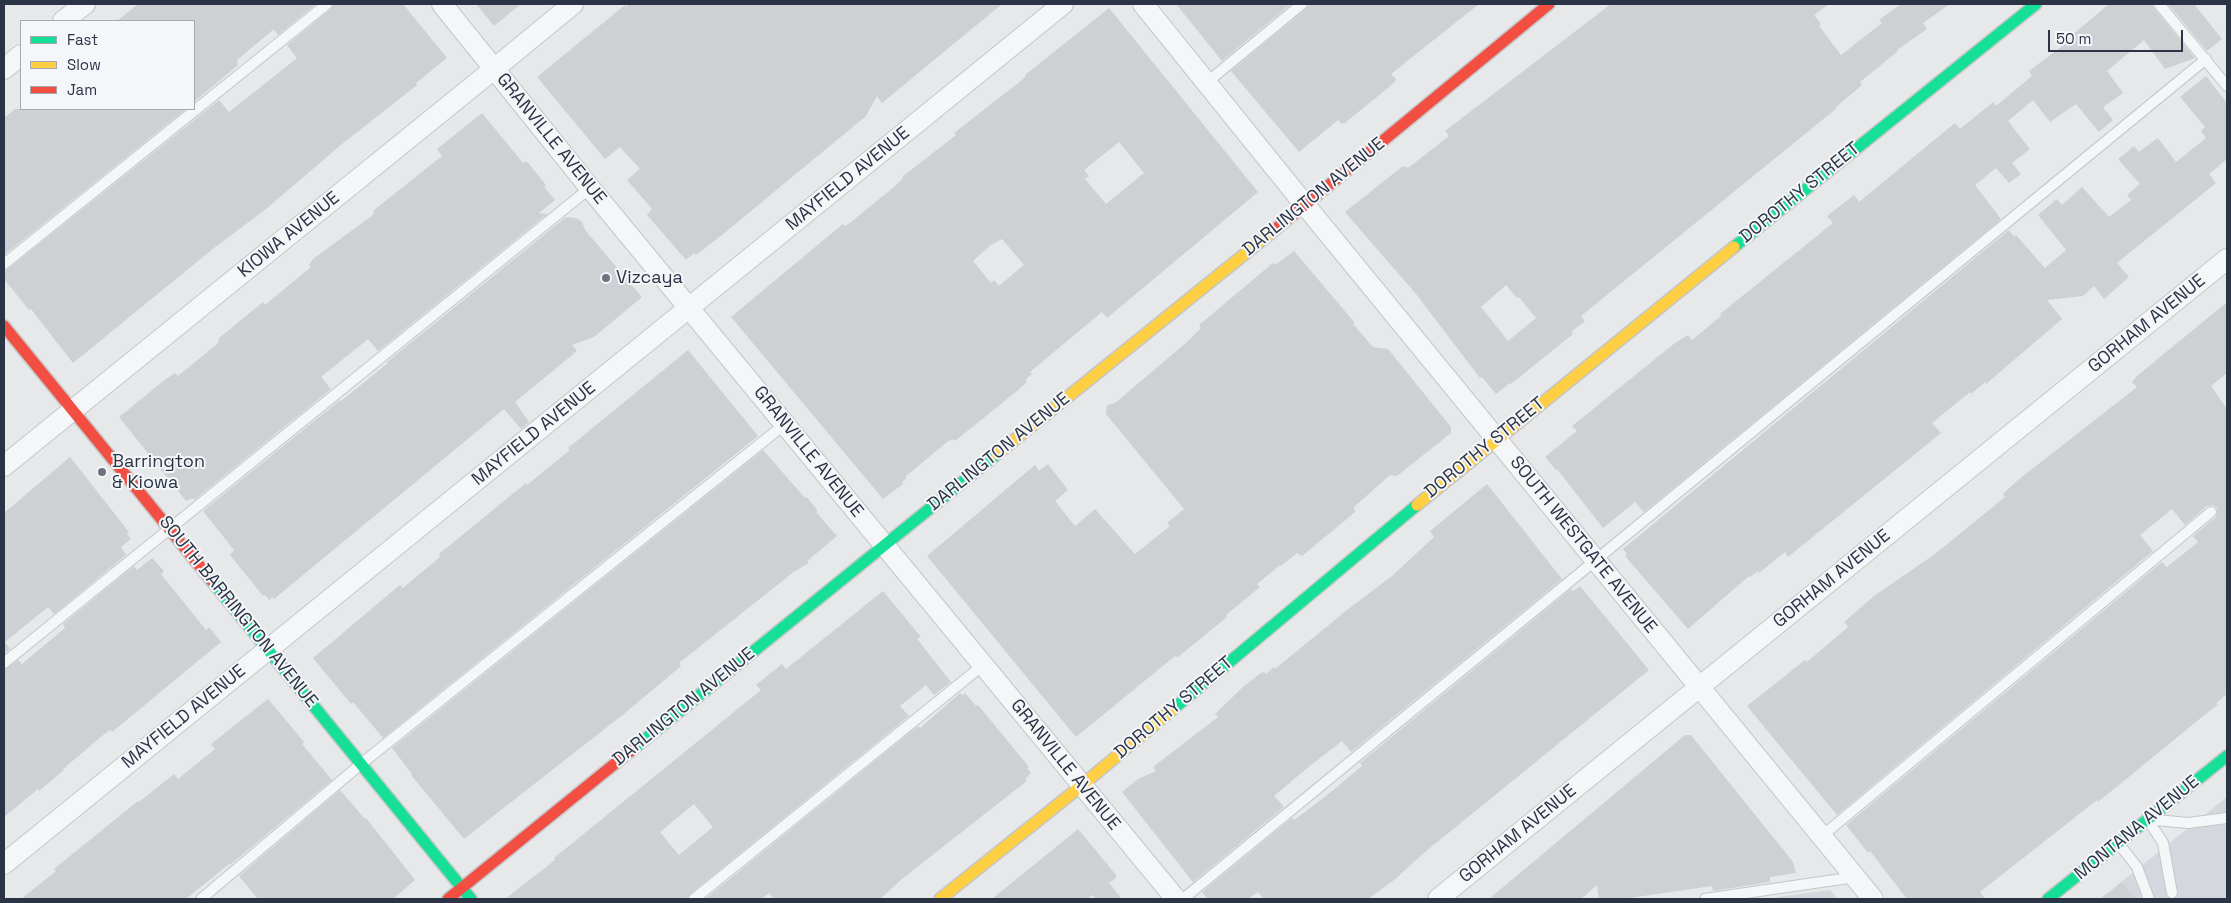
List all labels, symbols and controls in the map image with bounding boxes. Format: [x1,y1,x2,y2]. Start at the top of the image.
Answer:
legend [20,20,195,110]
scale bar [2051,20,2186,52]
text: 50 m [2056,29,2091,48]
text: Fast [67,30,98,49]
text: Slow [67,55,101,74]
street label: GRANVILLE AVENUE [492,69,610,209]
text: Jam [67,80,97,99]
street label: MAYFIELD AVENUE [782,122,914,236]
street label: DARLINGTON AVENUE [1239,133,1389,261]
street label: DOROTHY STREET [1736,138,1864,248]
street label: KIOWA AVENUE [234,188,344,282]
place label: Vizcaya [616,267,683,289]
street label: GORHAM AVENUE [2084,270,2210,378]
marker: Vizcaya [600,272,612,284]
street label: MAYFIELD AVENUE [468,377,600,491]
street label: GRANVILLE AVENUE [749,382,867,522]
street label: DARLINGTON AVENUE [924,388,1074,516]
street label: DOROTHY STREET [1421,393,1549,503]
place label: Barrington & Kiowa [112,451,205,494]
street label: SOUTH WESTGATE AVENUE [1505,452,1661,638]
marker: Barrington & Kiowa [96,466,108,478]
street label: SOUTH BARRINGTON AVENUE [154,512,322,712]
street label: GORHAM AVENUE [1769,525,1895,633]
street label: DARLINGTON AVENUE [609,643,759,771]
street label: DOROTHY STREET [1110,652,1238,764]
street label: MAYFIELD AVENUE [118,660,250,774]
street label: GRANVILLE AVENUE [1006,695,1124,835]
street label: MONTANA AVENUE [2070,771,2204,885]
street label: GORHAM AVENUE [1455,780,1581,888]

